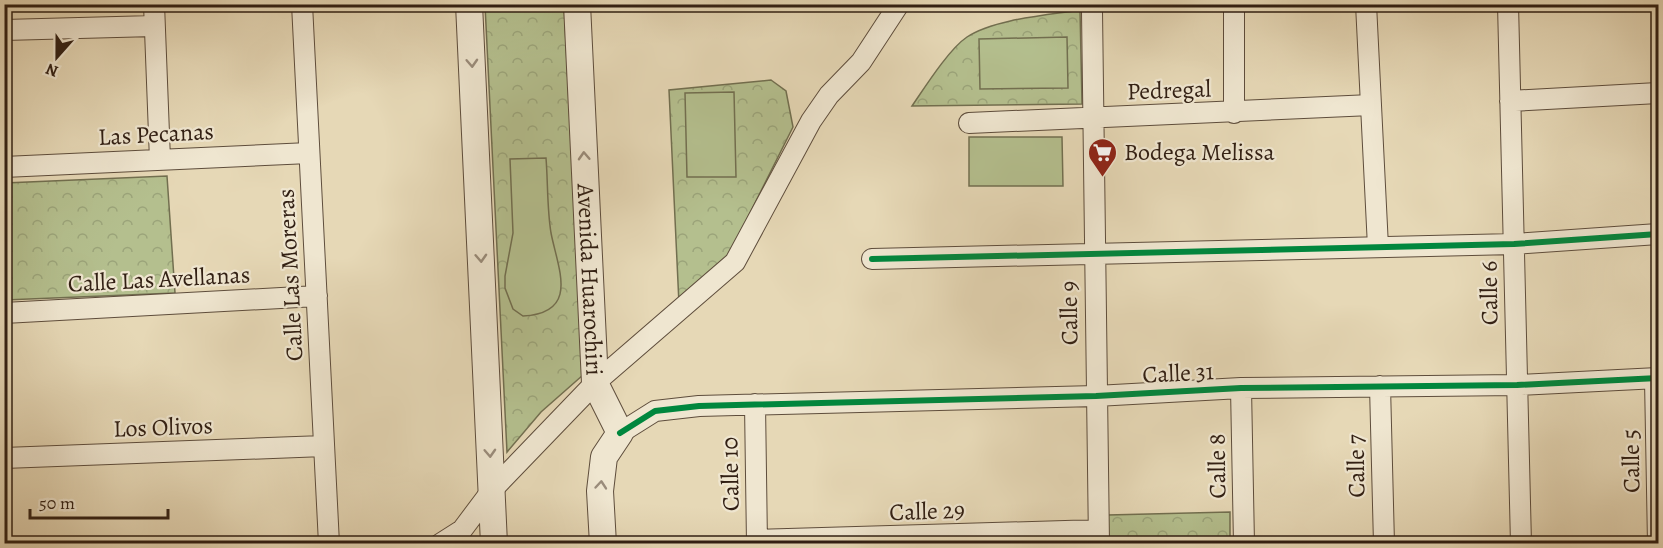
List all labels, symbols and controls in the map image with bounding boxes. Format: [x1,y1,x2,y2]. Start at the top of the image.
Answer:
north arrow [27,27,87,87]
text: N [42,58,61,82]
one-way arrow [466,58,479,67]
street label: Pedregal [1126,73,1212,107]
street label: Las Pecanas [97,115,215,153]
supermarket icon: Bodega Melissa [1087,136,1119,178]
place label: Bodega Melissa [1124,136,1276,168]
one-way arrow [577,152,590,161]
street label: Avenida Huarochiri [570,182,611,377]
street label: Calle Las Moreras [270,188,310,362]
one-way arrow [475,253,488,262]
street label: Calle Las Avellanas [67,258,251,300]
street label: Calle 6 [1472,260,1506,326]
street label: Calle 9 [1052,281,1086,345]
street label: Calle 31 [1141,355,1215,391]
street label: Los Olivos [113,409,213,445]
street label: Calle 5 [1614,429,1648,493]
street label: Calle 8 [1200,433,1234,499]
street label: Calle 7 [1339,433,1373,498]
street label: Calle 10 [713,437,747,511]
one-way arrow [484,448,497,457]
one-way arrow [594,481,607,490]
scale bar [30,482,168,520]
text: 50 m [39,491,75,515]
street label: Calle 29 [889,494,965,528]

